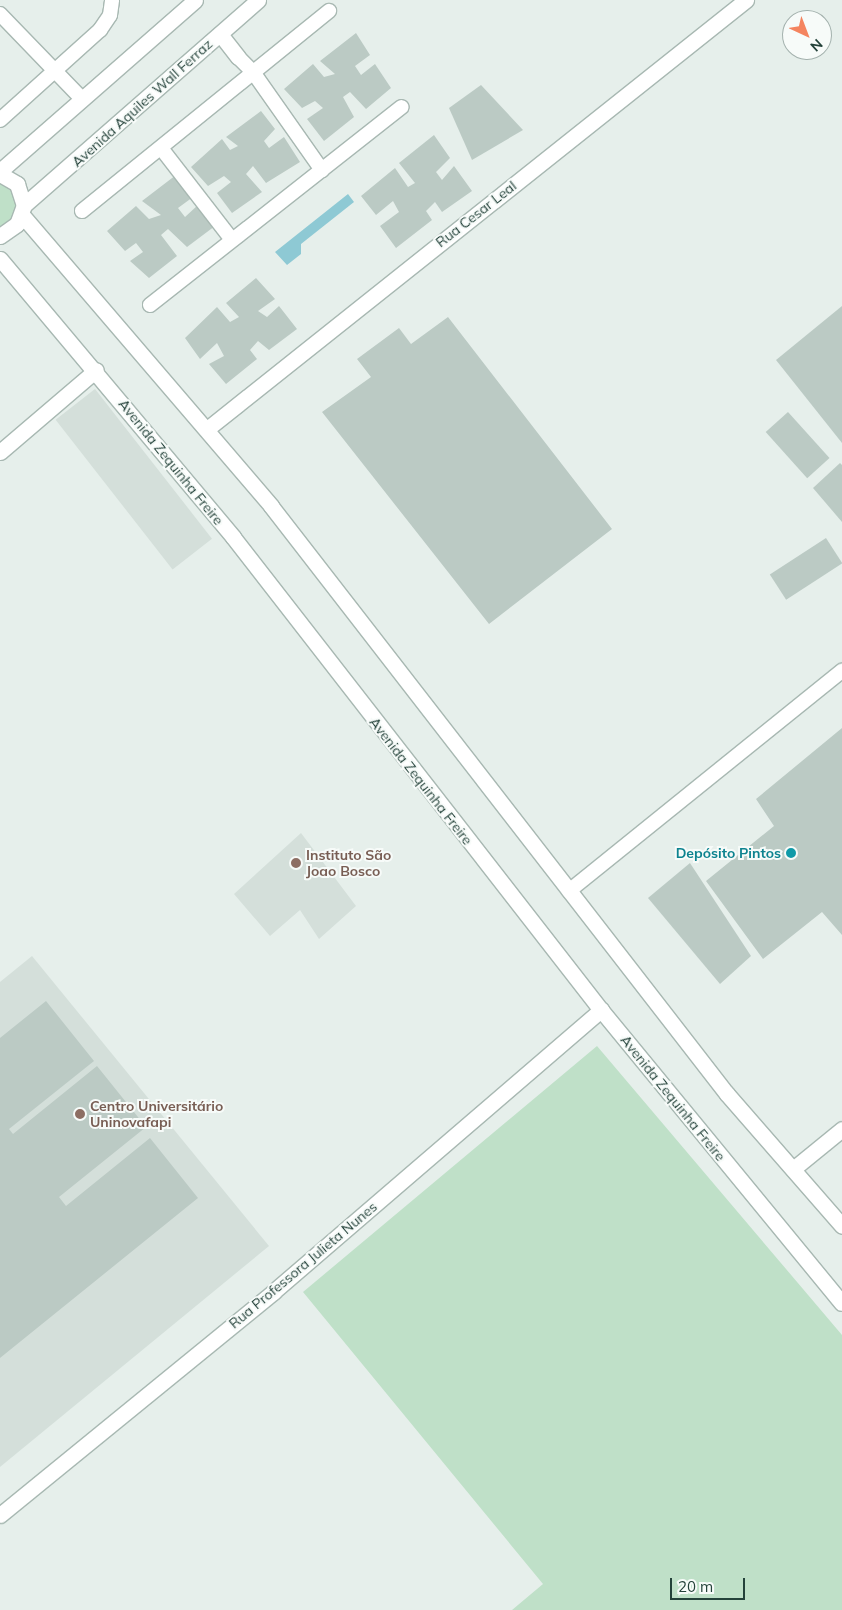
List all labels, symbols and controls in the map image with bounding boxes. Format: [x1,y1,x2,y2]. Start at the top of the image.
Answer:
north arrow [782,10,832,60]
text: N [807,35,827,55]
street label: Avenida Aquiles Wall Ferraz [68,36,216,170]
street label: Rua Cesar Leal [432,177,520,251]
street label: Avenida Zequinha Freire [115,396,227,528]
street label: Avenida Zequinha Freire [366,714,476,848]
place label: Depósito Pintos [676,845,781,861]
place label: Instituto São Joao Bosco [306,847,391,880]
marker: Depósito Pintos [785,847,797,859]
marker: Instituto São Joao Bosco [290,857,302,869]
street label: Avenida Zequinha Freire [617,1032,729,1164]
place label: Centro Universitário Uninovafapi [90,1098,223,1130]
marker: Centro Universitário Uninovafapi [74,1108,86,1120]
street label: Rua Professora Julieta Nunes [226,1198,380,1332]
scale bar [672,1568,747,1600]
text: 20 m [678,1577,713,1596]

